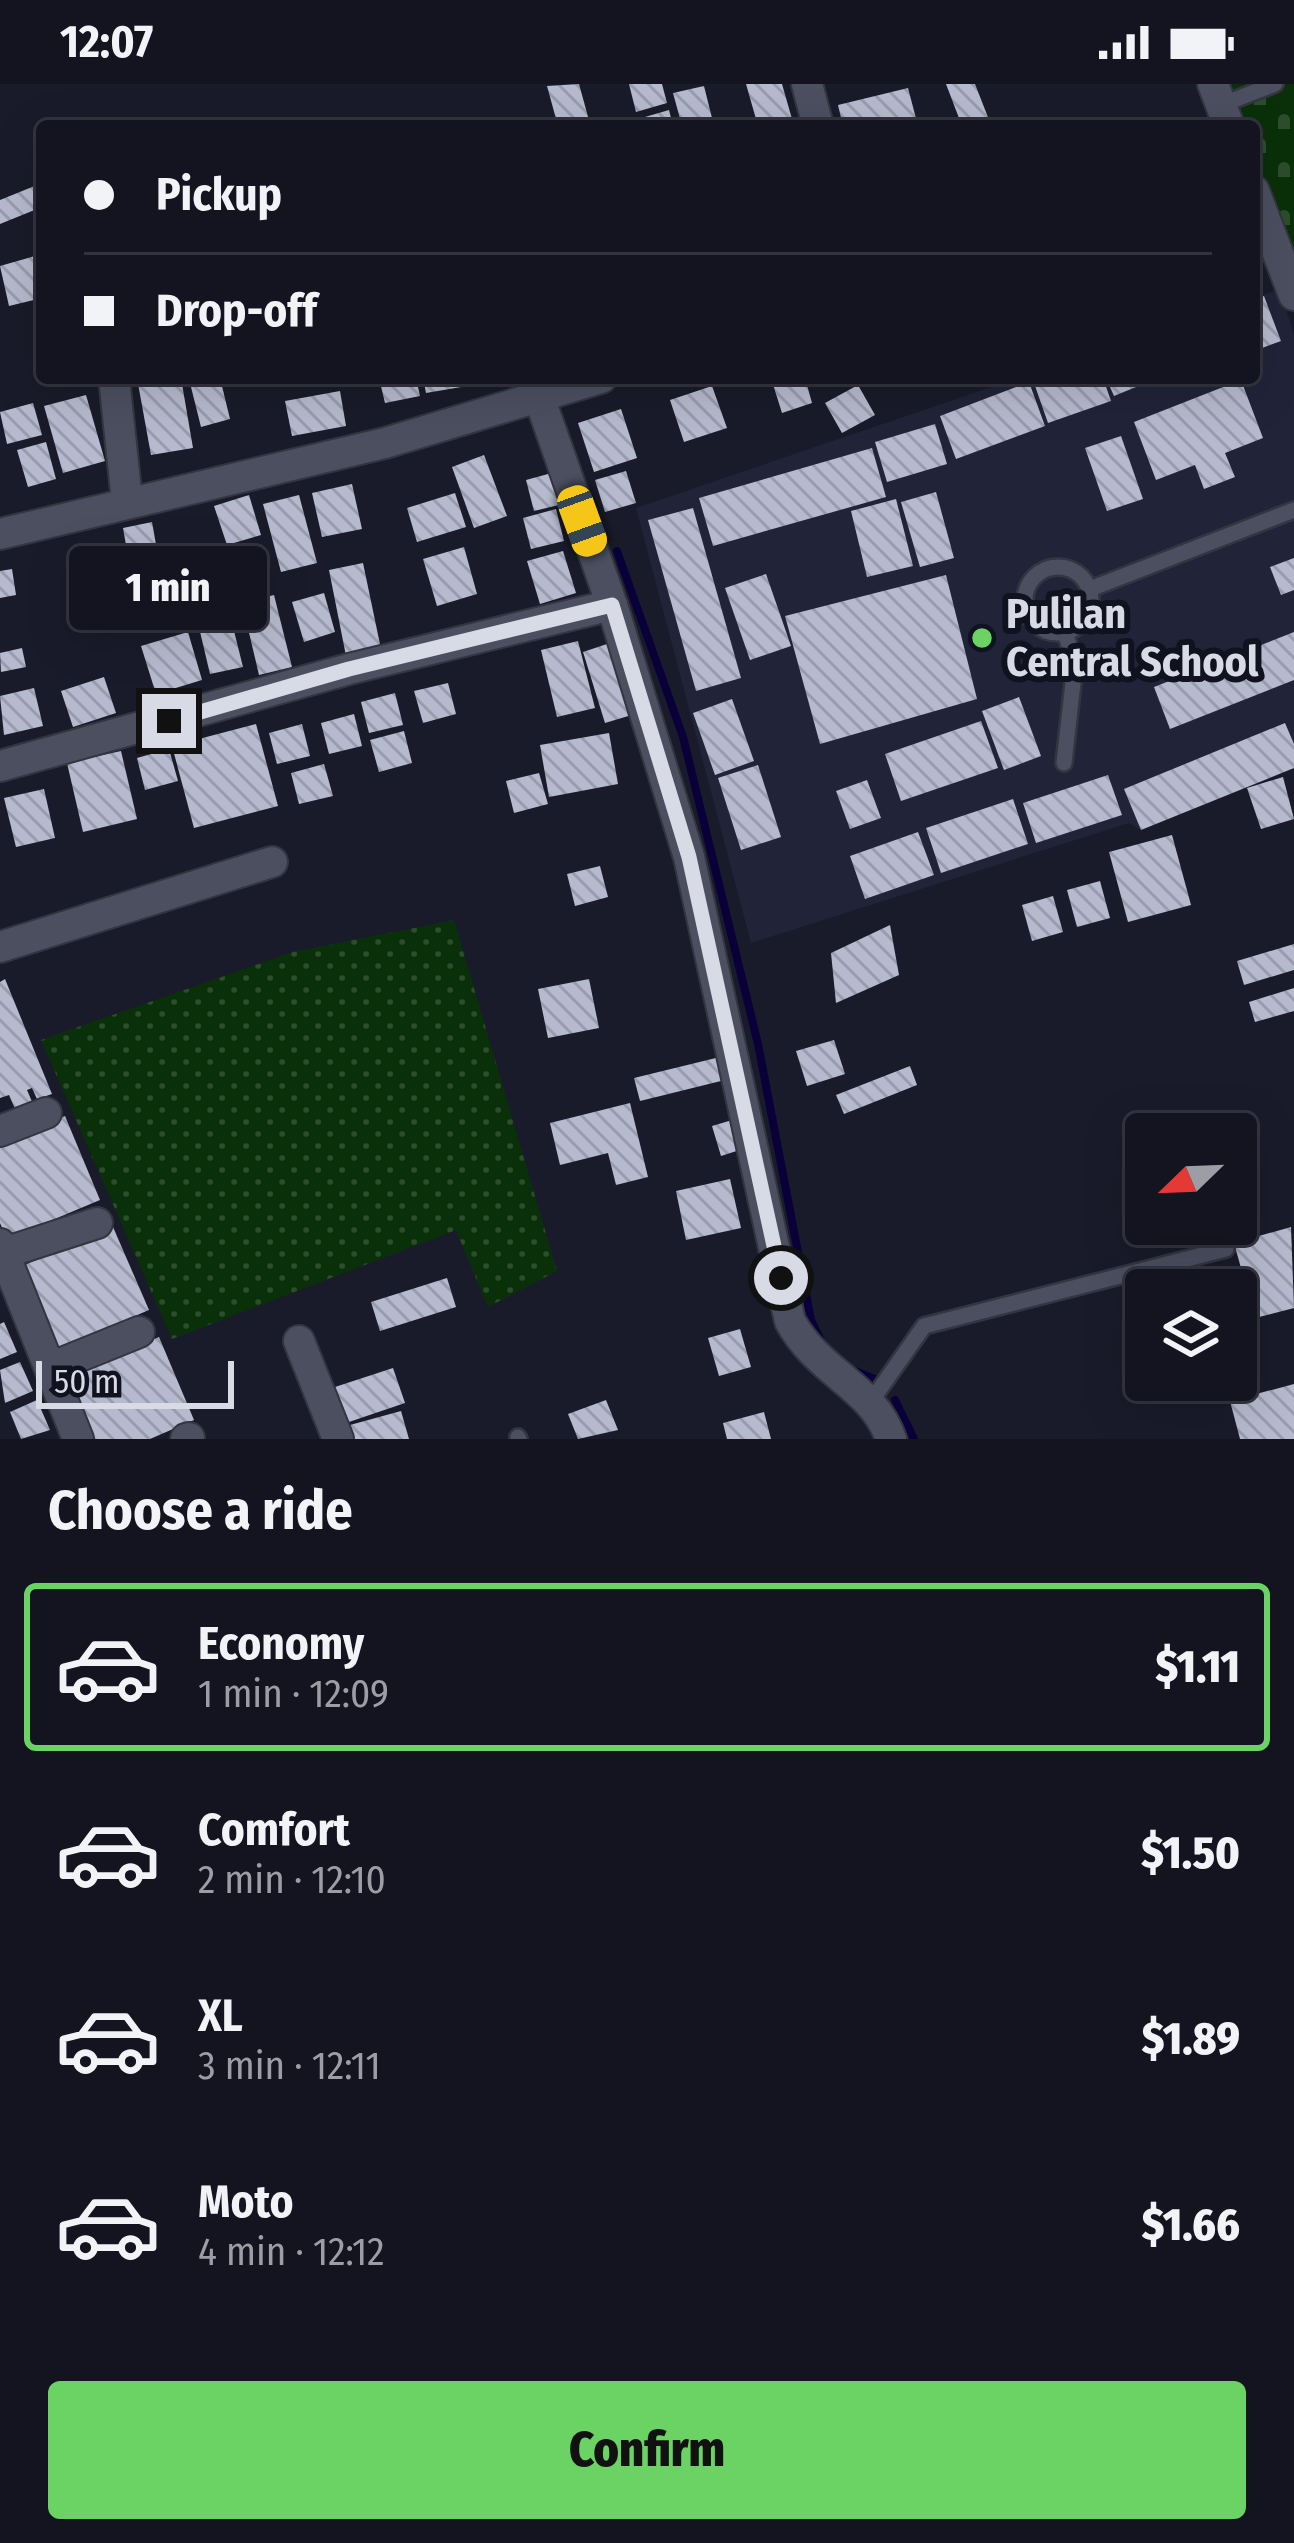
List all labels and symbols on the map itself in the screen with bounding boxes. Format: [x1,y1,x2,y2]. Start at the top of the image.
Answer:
car [553,481,611,561]
callout: 1 min [70,547,268,631]
place label: Pulilan Central School [1006,589,1259,687]
marker: Pulilan Central School [969,625,995,651]
route end [142,694,196,748]
north arrow [1125,1113,1257,1245]
route start [754,1251,808,1305]
scale bar [36,1355,234,1408]

